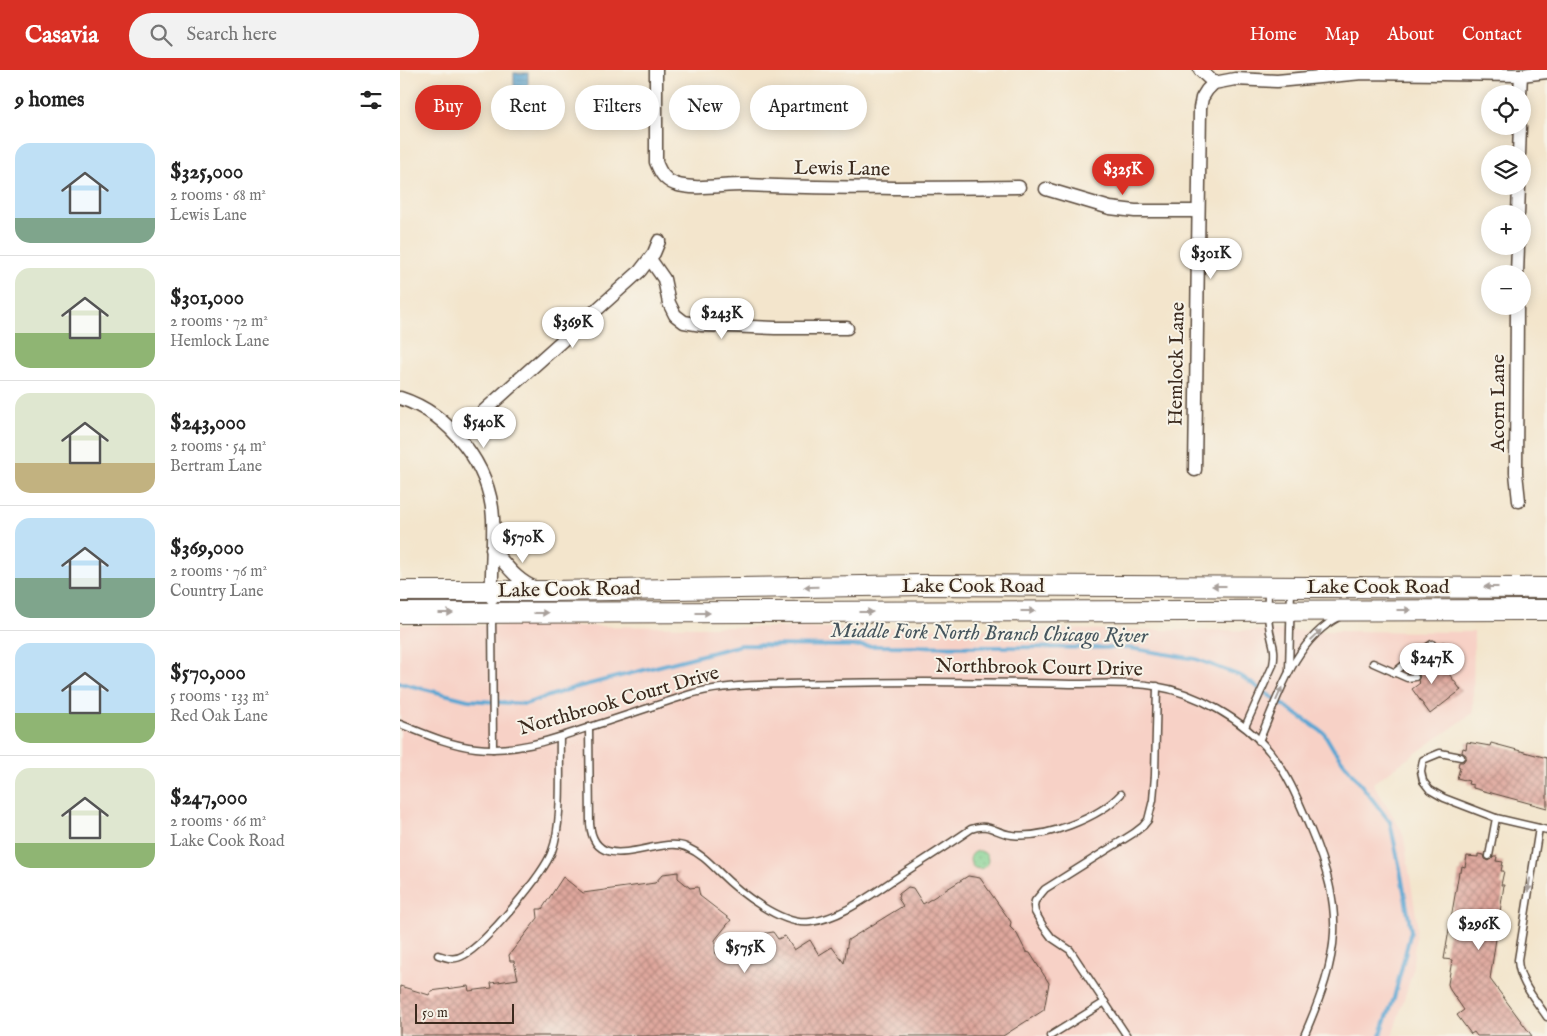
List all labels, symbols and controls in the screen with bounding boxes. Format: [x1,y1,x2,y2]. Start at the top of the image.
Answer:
search box [129,13,479,58]
text: Casavia [25,20,99,51]
icon: search [147,21,175,49]
text: Search here [187,23,277,47]
text: Home [1250,24,1297,47]
text: Map [1325,24,1359,47]
text: About [1387,24,1434,47]
text: Contact [1462,24,1522,47]
chip: Buy [415,85,481,130]
chip: Rent [491,85,565,130]
chip: Filters [575,85,659,130]
chip: New [669,85,740,130]
chip: Apartment [750,85,867,130]
map controls [1481,85,1531,315]
button: locate [1481,85,1531,135]
icon: filters [357,86,385,114]
text: 9 homes [15,87,84,114]
button: layers [1481,145,1531,195]
pin: $325K [1088,154,1158,196]
street label: Lewis Lane [794,156,890,182]
text: $325,000 [170,159,243,186]
text: $325K [1103,160,1143,180]
icon: home [55,163,115,223]
text: 2 rooms · 68 m² [170,186,266,206]
button: + [1481,205,1531,255]
text: Lewis Lane [170,206,247,226]
pin: $301K [1176,238,1246,280]
text: $301K [1191,244,1231,264]
button: − [1481,265,1531,315]
text: $301,000 [170,285,244,312]
icon: home [55,288,115,348]
pin: $243K [687,298,757,340]
street label: Hemlock Lane [1163,302,1191,426]
text: $243K [701,304,743,324]
pin: $369K [538,306,608,349]
text: 2 rooms · 72 m² [170,312,268,332]
text: $369K [553,313,593,333]
text: Hemlock Lane [170,332,269,352]
street label: Acorn Lane [1486,354,1511,453]
pin: $540K [449,406,519,449]
text: $243,000 [170,410,246,437]
icon: home [55,413,115,473]
text: $540K [463,413,505,433]
text: 2 rooms · 54 m² [170,437,267,457]
text: Bertram Lane [170,457,262,477]
pin: $570K [488,522,558,564]
text: $570K [502,528,544,548]
text: $369,000 [170,535,244,562]
icon: home [55,538,115,598]
text: 2 rooms · 76 m² [170,562,267,582]
street label: Lake Cook Road [901,574,1045,599]
street label: Lake Cook Road [1306,575,1450,600]
street label: Lake Cook Road [497,576,641,604]
text: Country Lane [170,582,264,602]
one-way arrow [1211,582,1227,590]
one-way arrow [803,583,819,591]
one-way arrow [1483,583,1499,591]
one-way arrow [1396,606,1412,614]
one-way arrow [1020,607,1036,615]
one-way arrow [858,608,874,616]
one-way arrow [438,609,454,617]
one-way arrow [533,609,549,617]
one-way arrow [695,609,711,617]
water label: Middle Fork North Branch Chicago River [830,618,1149,650]
one-way arrow [1310,629,1322,641]
pin: $247K [1397,642,1467,685]
text: $247K [1411,649,1453,669]
street label: Northbrook Court Drive [935,654,1143,682]
text: $570,000 [170,660,246,687]
street label: Northbrook Court Drive [516,660,722,742]
icon: home [55,663,115,723]
text: 5 rooms · 133 m² [170,687,269,707]
one-way arrow [1276,687,1284,701]
text: Red Oak Lane [170,707,268,727]
text: $247,000 [170,785,248,812]
icon: home [55,788,115,848]
text: 2 rooms · 66 m² [170,812,266,832]
text: Lake Cook Road [170,832,284,852]
one-way arrow [1525,877,1533,893]
pin: $296K [1444,908,1514,951]
text: $296K [1458,915,1500,935]
pin: $575K [710,932,780,974]
text: $575K [725,938,765,958]
scale bar [415,1001,514,1024]
text: 50 m [422,1004,448,1022]

